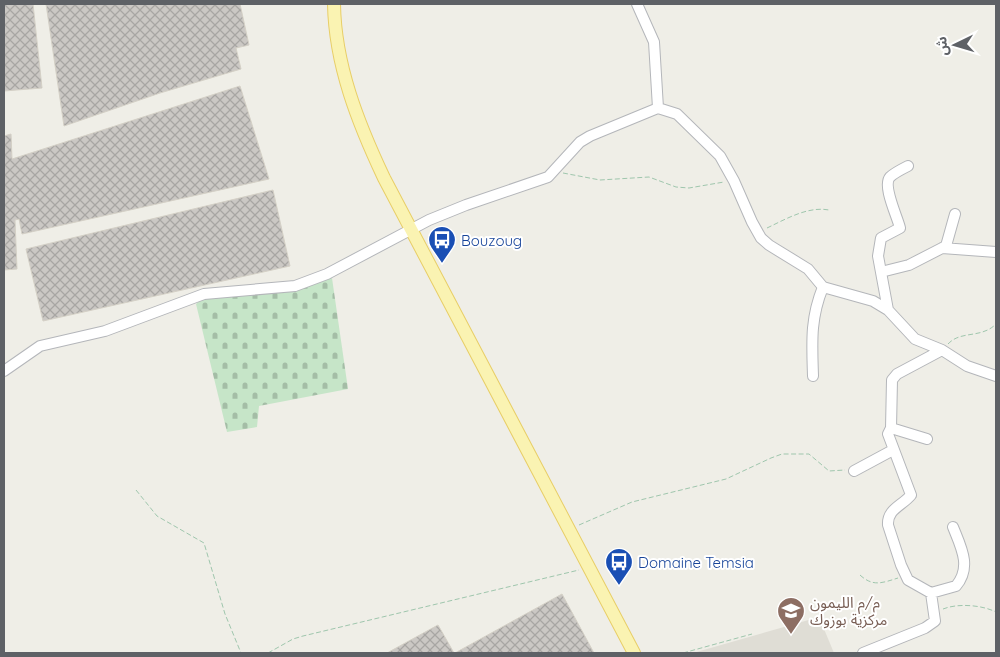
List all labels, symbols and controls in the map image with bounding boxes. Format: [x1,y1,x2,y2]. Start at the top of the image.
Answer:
north arrow [930,20,980,70]
text: ش [932,36,952,56]
bus stop icon: Bouzoug [427,225,457,264]
place label: Bouzoug [461,231,522,250]
bus stop icon: Domaine Temsia [604,547,634,586]
place label: Domaine Temsia [638,553,754,572]
place label: م/م الليمون مركزية بوزوك [810,593,887,629]
school or university icon: م/م الليمون مركزية بوزوك [776,596,806,635]

